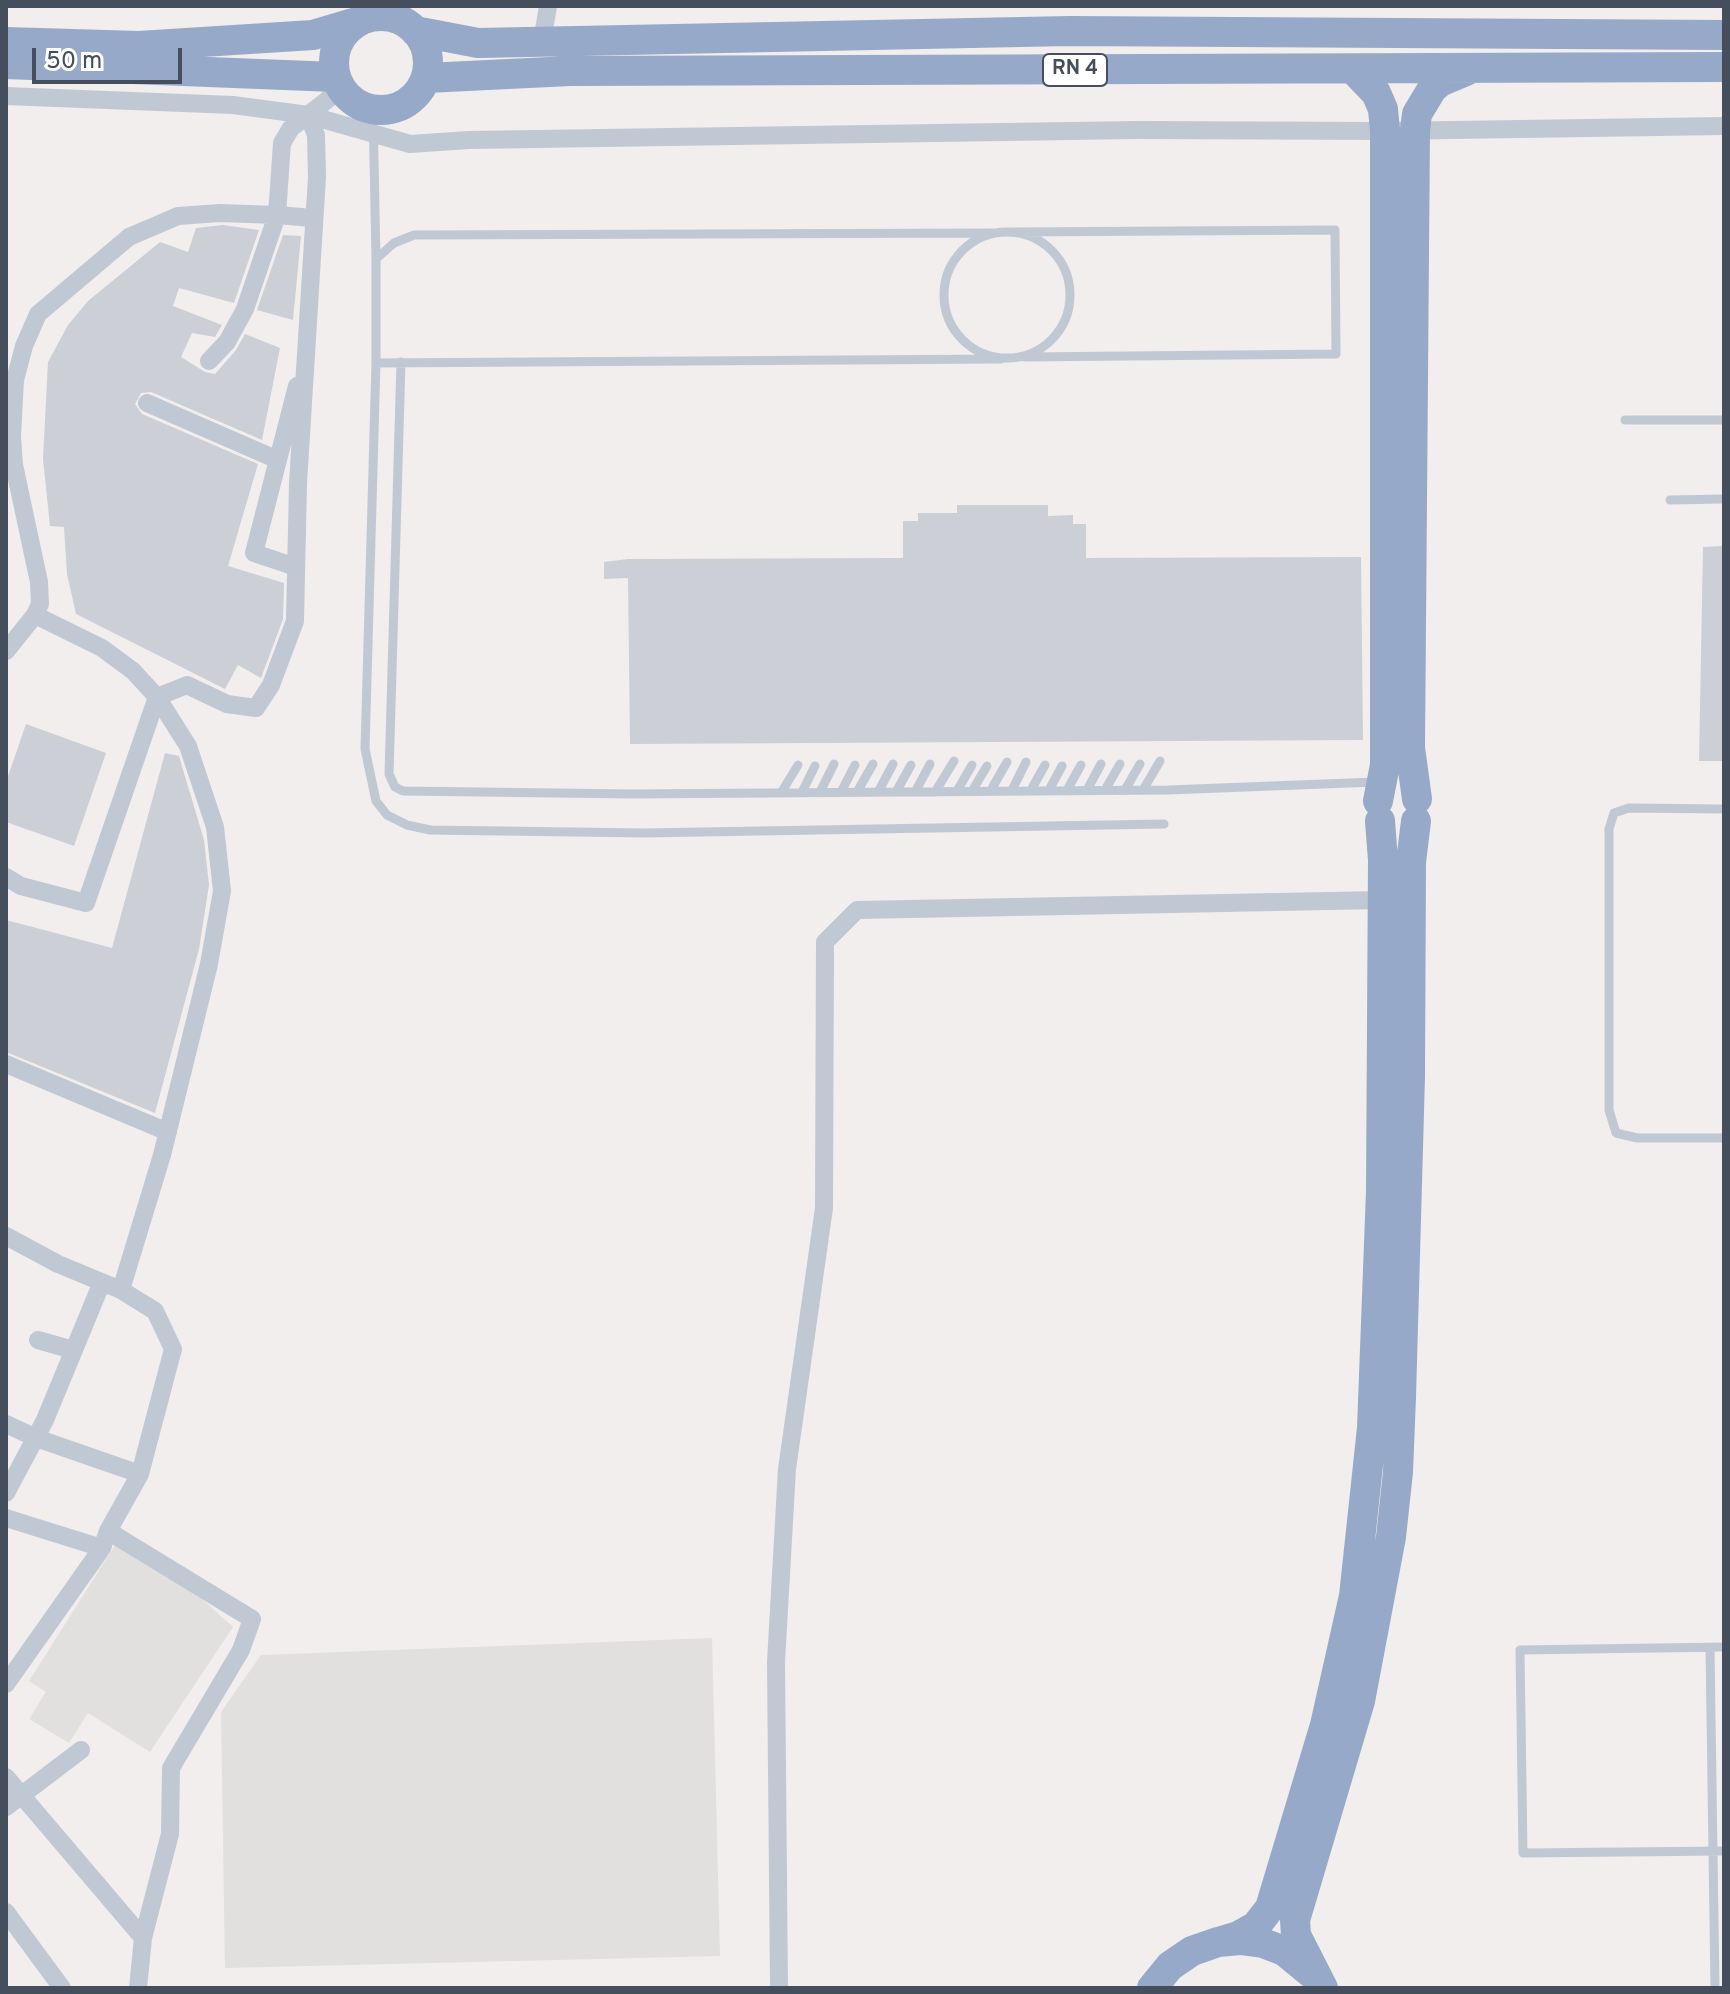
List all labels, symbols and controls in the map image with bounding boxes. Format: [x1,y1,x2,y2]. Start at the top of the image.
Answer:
scale bar [36,32,186,82]
text: 50 m [46,47,102,77]
road number: RN 4 [1043,54,1107,86]

